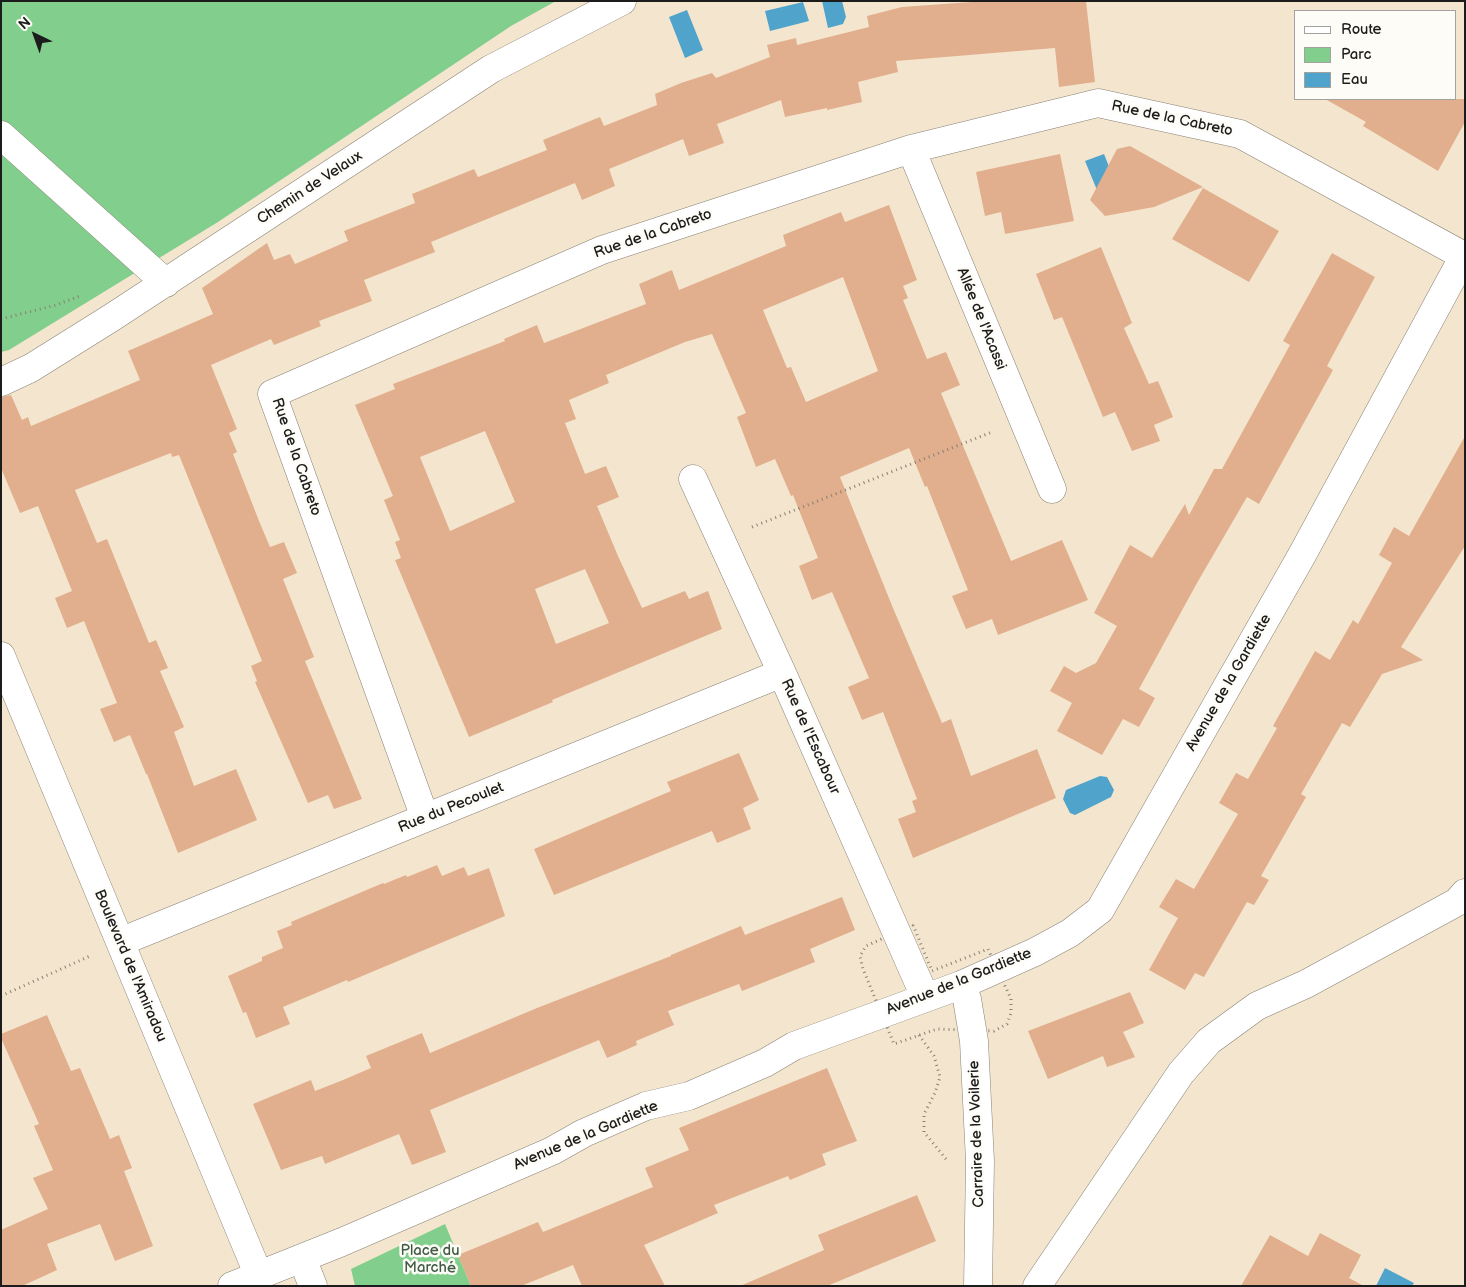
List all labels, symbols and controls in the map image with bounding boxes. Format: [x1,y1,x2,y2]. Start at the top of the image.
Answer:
north arrow [10,10,60,60]
legend [1294,10,1456,100]
text: N [15,14,34,33]
text: Route [1341,20,1381,39]
text: Parc [1341,45,1371,64]
text: Eau [1341,70,1368,89]
street label: Rue de la Cabreto [1110,97,1234,141]
street label: Chemin de Velaux [254,147,366,229]
street label: Rue de la Cabreto [592,205,714,263]
street label: Allée de l'Acassi [952,265,1010,373]
street label: Rue de la Cabreto [267,396,325,518]
street label: Avenue de la Gardiette [1182,611,1276,755]
street label: Rue de l'Escabour [776,676,844,798]
street label: Rue du Pecoulet [396,779,506,837]
street label: Boulevard de l'Amiradou [90,887,170,1045]
street label: Avenue de la Gardiette [884,945,1034,1019]
street label: Carraire de la Voilerie [965,1060,989,1208]
street label: Avenue de la Gardiette [511,1097,661,1175]
park label: Place du Marché [400,1242,460,1277]

